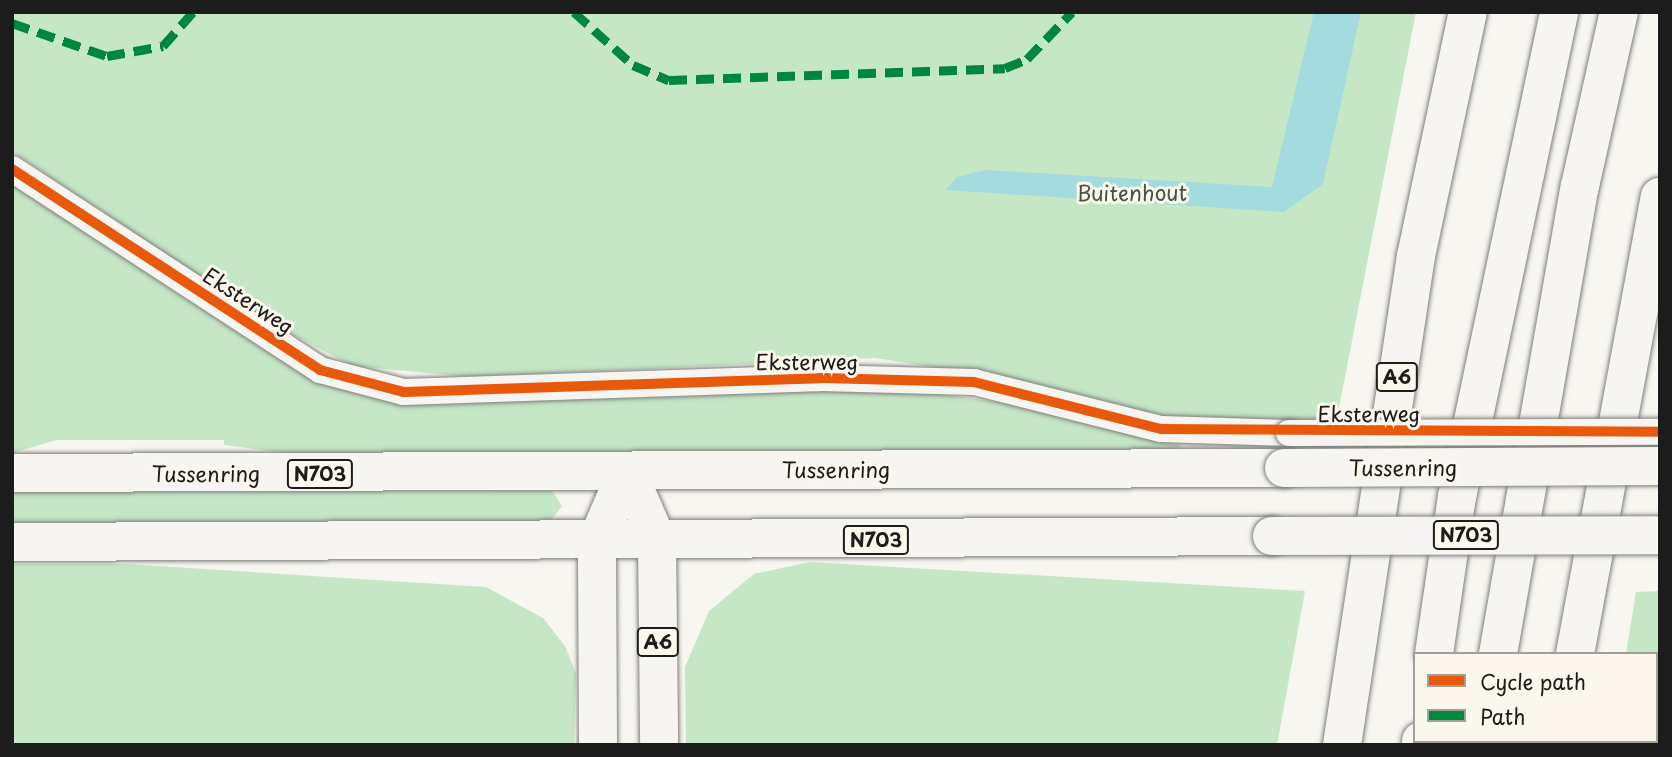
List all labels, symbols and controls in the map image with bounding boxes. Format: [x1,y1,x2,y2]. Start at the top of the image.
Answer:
park label: Buitenhout [1077,179,1187,205]
street label: Eksterweg [199,261,299,339]
street label: Eksterweg [756,348,858,374]
road number: A6 [1374,362,1420,392]
street label: Eksterweg [1318,400,1420,426]
street label: Tussenring [1349,454,1457,480]
street label: Tussenring [782,456,890,482]
road number: N703 [287,458,353,489]
street label: Tussenring [152,460,260,486]
road number: N703 [1433,520,1499,550]
road number: N703 [843,524,909,555]
road number: A6 [635,626,681,657]
legend [1413,652,1658,743]
text: Cycle path [1480,665,1586,697]
text: Path [1480,700,1525,732]

